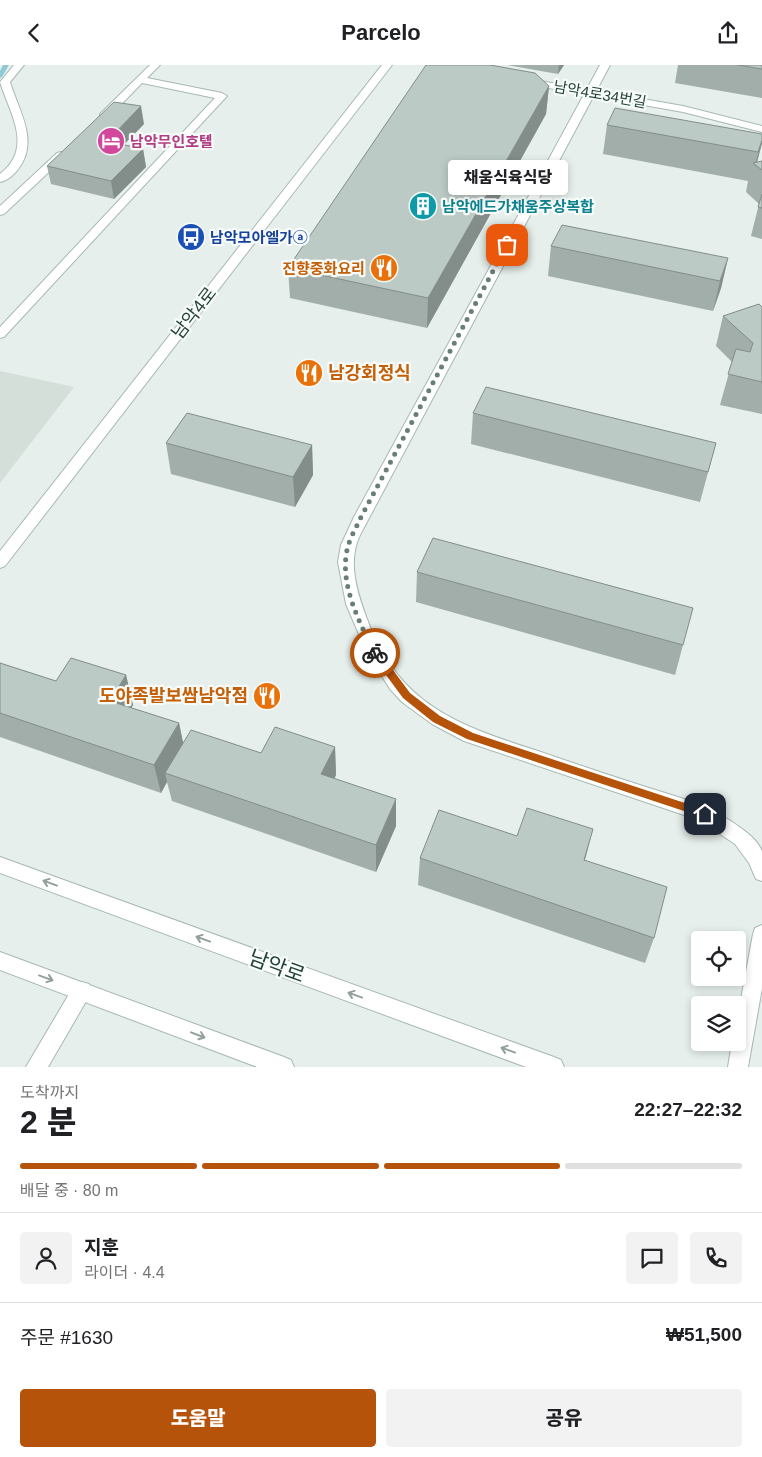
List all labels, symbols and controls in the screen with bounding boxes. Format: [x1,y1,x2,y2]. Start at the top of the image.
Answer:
icon: back [20,19,48,47]
icon: share [714,19,742,47]
text: Parcelo [341,20,421,45]
street label: 남악4로34번길 [552,77,648,111]
hotel icon: 남악무인호텔 [96,126,126,156]
place label: 남악무인호텔 [130,133,213,150]
callout: 채움식육식당 [447,160,567,195]
text: 채움식육식당 [464,169,552,186]
building icon: 남악에드가채움주상복합 [408,191,438,221]
place label: 남악에드가채움주상복합 [442,198,594,215]
bus stop icon: 남악모아엘가ⓐ [176,222,206,252]
pin [486,224,528,266]
place label: 남악모아엘가ⓐ [210,229,308,246]
icon: bag [493,231,521,259]
restaurant icon: 진향중화요리 [369,253,399,283]
place label: 진향중화요리 [282,260,365,277]
street label: 남악4로 [168,283,220,343]
restaurant icon: 남강회정식 [294,358,324,388]
place label: 남강회정식 [328,363,411,383]
courier [350,628,400,678]
icon: bike [361,639,389,667]
restaurant icon: 도야족발보쌈남악점 [252,681,282,711]
place label: 도야족발보쌈남악점 [99,686,248,706]
pin [684,793,726,835]
icon: home [691,800,719,828]
one-way arrow [43,878,58,887]
map controls [691,931,746,1051]
button: locate [691,931,746,986]
one-way arrow [196,934,211,943]
street label: 남악로 [246,945,308,987]
one-way arrow [37,974,53,983]
one-way arrow [348,990,364,999]
button: layers [691,996,746,1051]
one-way arrow [190,1031,205,1040]
one-way arrow [501,1045,516,1054]
text: 도착까지 [20,1084,79,1101]
text: 22:27–22:32 [634,1099,742,1120]
text: 2 분 [20,1104,76,1140]
text: 배달 중 · 80 m [20,1182,118,1199]
button: person [20,1232,72,1284]
button: chat [626,1232,678,1284]
button: phone [690,1232,742,1284]
text: 지훈 [84,1237,119,1258]
text: 라이더 · 4.4 [84,1264,165,1281]
text: ₩51,500 [666,1324,742,1345]
text: 주문 #1630 [20,1327,113,1348]
button: 도움말 [20,1389,376,1447]
button: 공유 [386,1389,742,1447]

